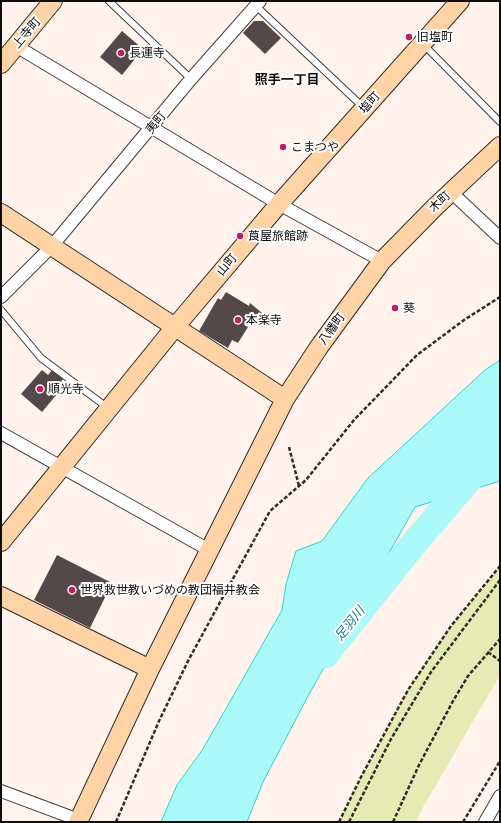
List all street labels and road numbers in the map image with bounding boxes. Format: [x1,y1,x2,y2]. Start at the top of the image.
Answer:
street label: 上寺町 [10,15,44,51]
street label: 塩町 [357,89,383,117]
street label: 夷町 [143,109,169,137]
street label: 木町 [426,188,454,216]
street label: 山町 [214,251,240,279]
street label: 八幡町 [316,310,348,348]

